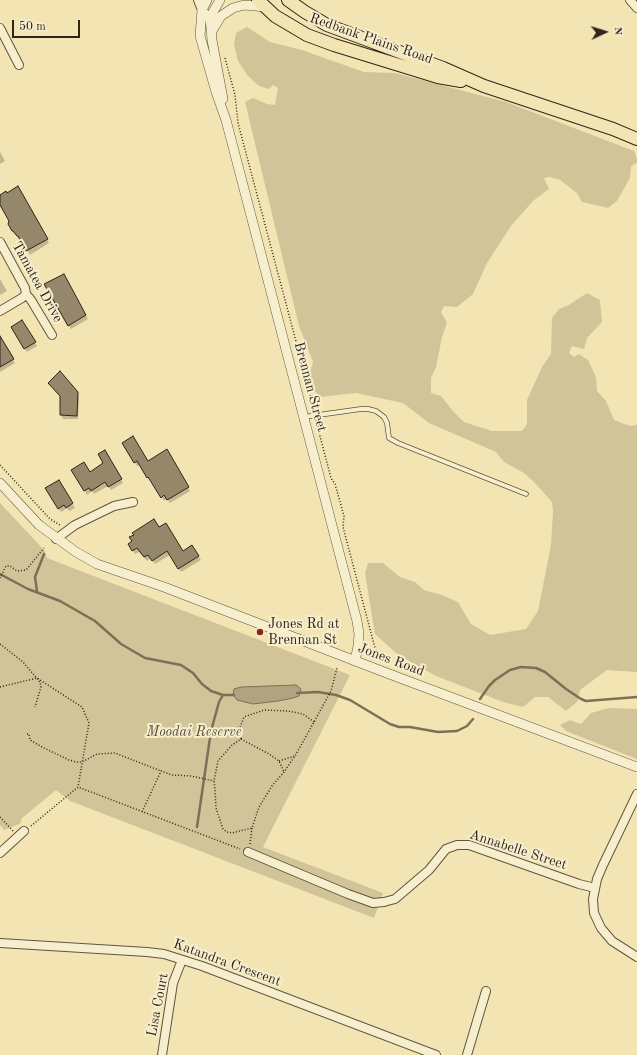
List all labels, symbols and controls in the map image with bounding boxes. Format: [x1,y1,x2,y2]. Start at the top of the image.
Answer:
street label: Redbank Plains Road [307,10,435,68]
scale bar [14,12,82,38]
north arrow [585,12,625,52]
text: 50 m [19,21,46,33]
text: N [612,27,623,36]
street label: Tamatea Drive [8,239,66,325]
street label: Brennan Street [290,340,330,434]
place label: Jones Rd at Brennan St [268,616,340,648]
marker: Jones Rd at Brennan St [255,627,265,637]
street label: Jones Road [355,640,427,680]
park label: Moodai Reserve [147,724,241,740]
street label: Annabelle Street [467,826,569,874]
street label: Katandra Crescent [171,936,283,990]
street label: Lisa Court [144,972,172,1038]

